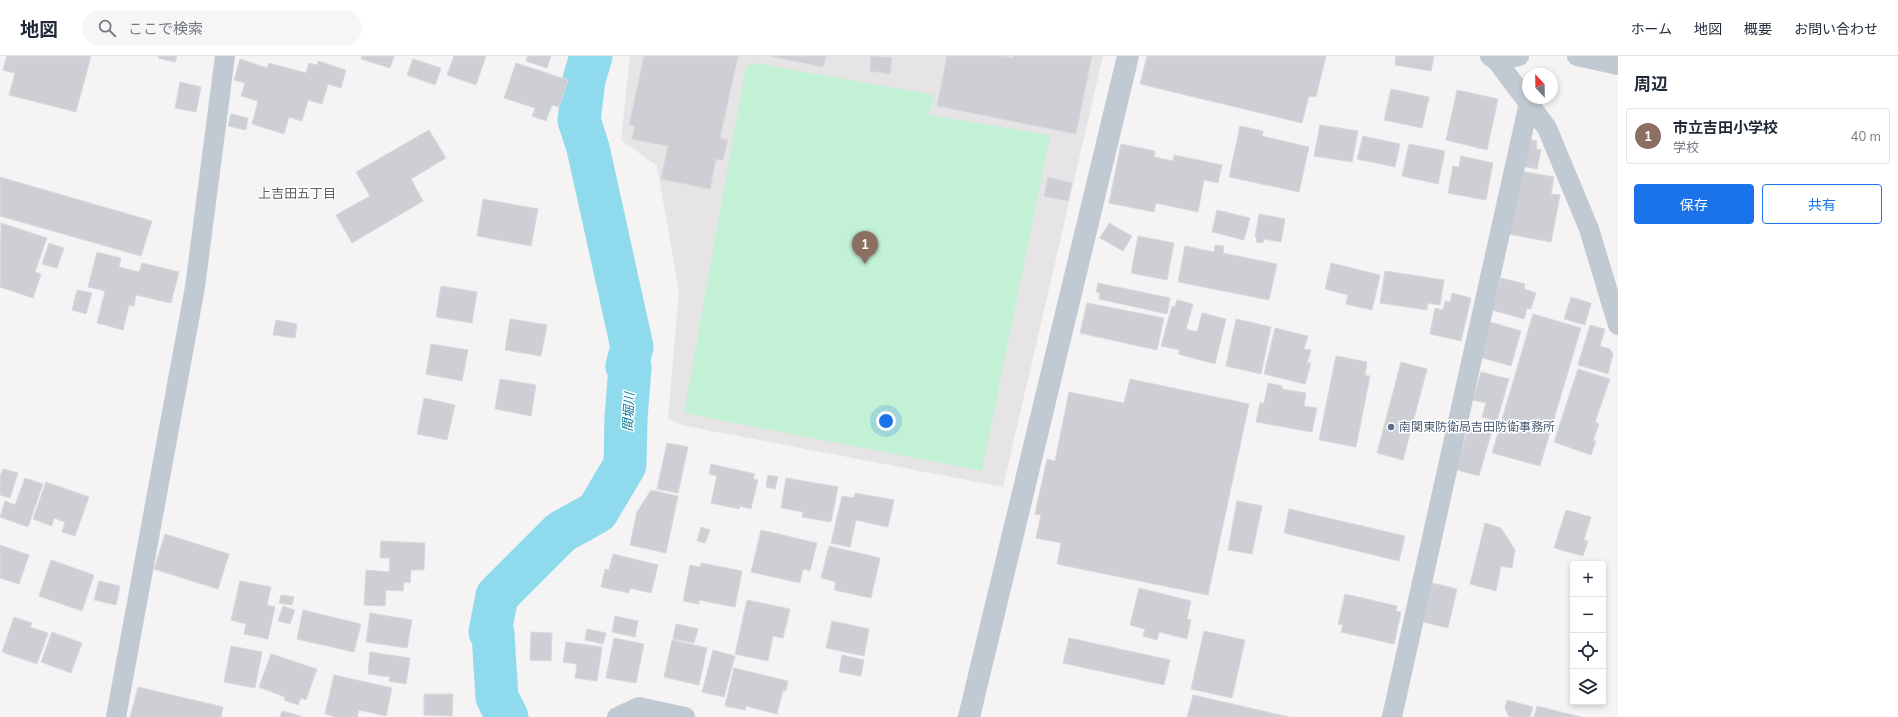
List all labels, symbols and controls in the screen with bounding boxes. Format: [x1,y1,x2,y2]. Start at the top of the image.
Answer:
search box [82,10,362,46]
text: 地図 [20,17,58,41]
icon: search [96,17,118,39]
text: ここで検索 [128,19,203,38]
text: ホーム [1630,20,1672,38]
text: 地図 [1694,20,1722,38]
text: 概要 [1744,20,1772,38]
text: お問い合わせ [1794,20,1878,38]
north arrow [1522,68,1558,104]
text: 周辺 [1634,73,1668,94]
text: 市立吉田小学校 [1673,118,1778,137]
text: 1 [1644,128,1652,144]
text: 40 m [1851,128,1881,144]
text: 学校 [1673,139,1699,155]
button: 保存 [1634,184,1754,224]
button: 共有 [1762,184,1882,224]
district label: 上吉田五丁目 [258,185,336,201]
pin: 1 [852,231,878,264]
water label: 間堀川 [619,390,637,432]
your location [876,411,896,431]
place label: 南関東防衛局吉田防衛事務所 [1399,419,1555,434]
marker: 南関東防衛局吉田防衛事務所 [1386,422,1396,432]
map controls [1570,561,1606,705]
button: + [1570,561,1606,597]
button: − [1570,597,1606,633]
button: locate [1570,633,1606,669]
button: layers [1570,669,1606,705]

